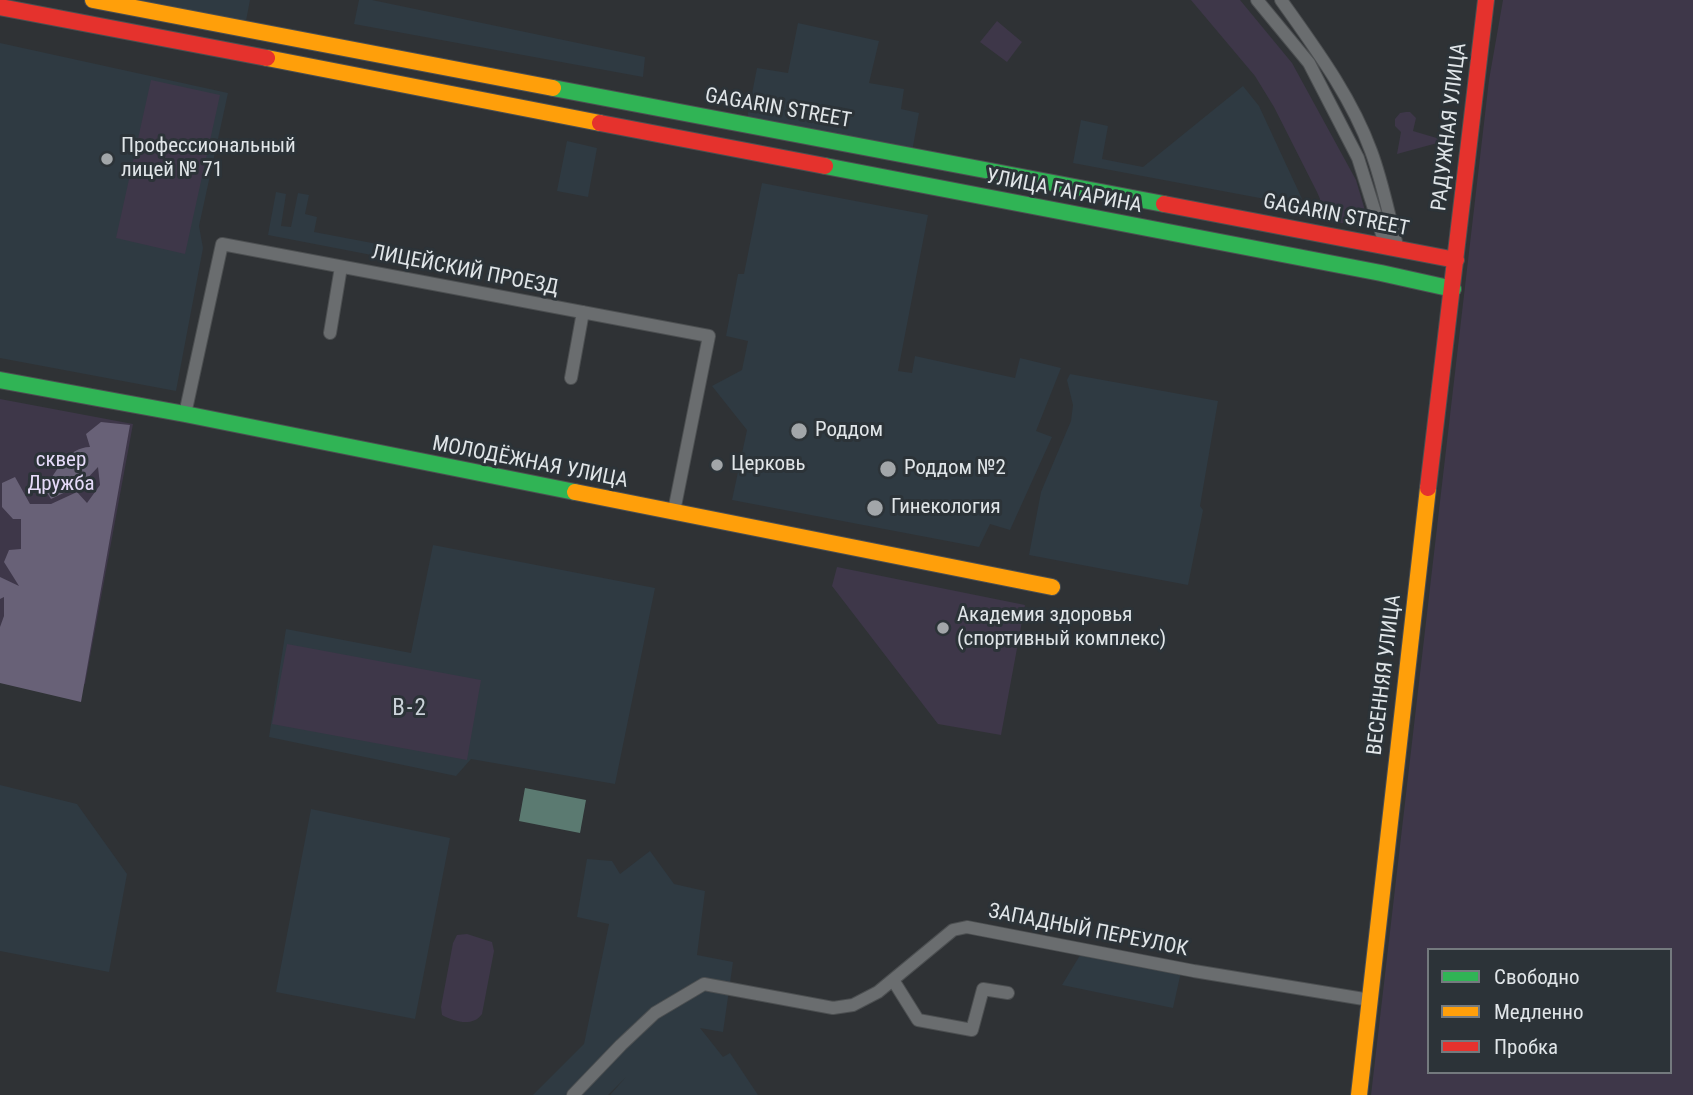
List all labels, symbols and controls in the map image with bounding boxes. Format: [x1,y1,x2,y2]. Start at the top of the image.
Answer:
street label: РАДУЖНАЯ УЛИЦА [1427,42,1473,212]
street label: GAGARIN STREET [703,84,853,134]
place label: Профессиональный лицей № 71 [121,134,296,184]
marker: Профессиональный лицей № 71 [99,151,115,167]
street label: УЛИЦА ГАГАРИНА [984,165,1144,219]
street label: GAGARIN STREET [1261,189,1411,243]
street label: ЛИЦЕЙСКИЙ ПРОЕЗД [369,241,561,301]
place label: Роддом [815,418,883,444]
marker: Роддом [789,421,809,441]
street label: МОЛОДЁЖНАЯ УЛИЦА [430,432,630,494]
park label: сквер Дружба [27,448,95,498]
place label: Церковь [731,452,806,478]
place label: Роддом №2 [904,456,1006,482]
marker: Церковь [709,457,725,473]
marker: Роддом №2 [878,459,898,479]
place label: Гинекология [891,495,1001,521]
marker: Гинекология [865,498,885,518]
street label: ВЕСЕННЯЯ УЛИЦА [1363,593,1407,757]
place label: Академия здоровья (спортивный комплекс) [957,603,1166,653]
marker: Академия здоровья (спортивный комплекс) [935,620,951,636]
district label: В-2 [393,695,427,723]
street label: ЗАПАДНЫЙ ПЕРЕУЛОК [986,899,1190,963]
legend [1427,948,1672,1074]
text: Свободно [1494,965,1580,989]
text: Медленно [1494,1000,1583,1024]
text: Пробка [1494,1035,1558,1059]

